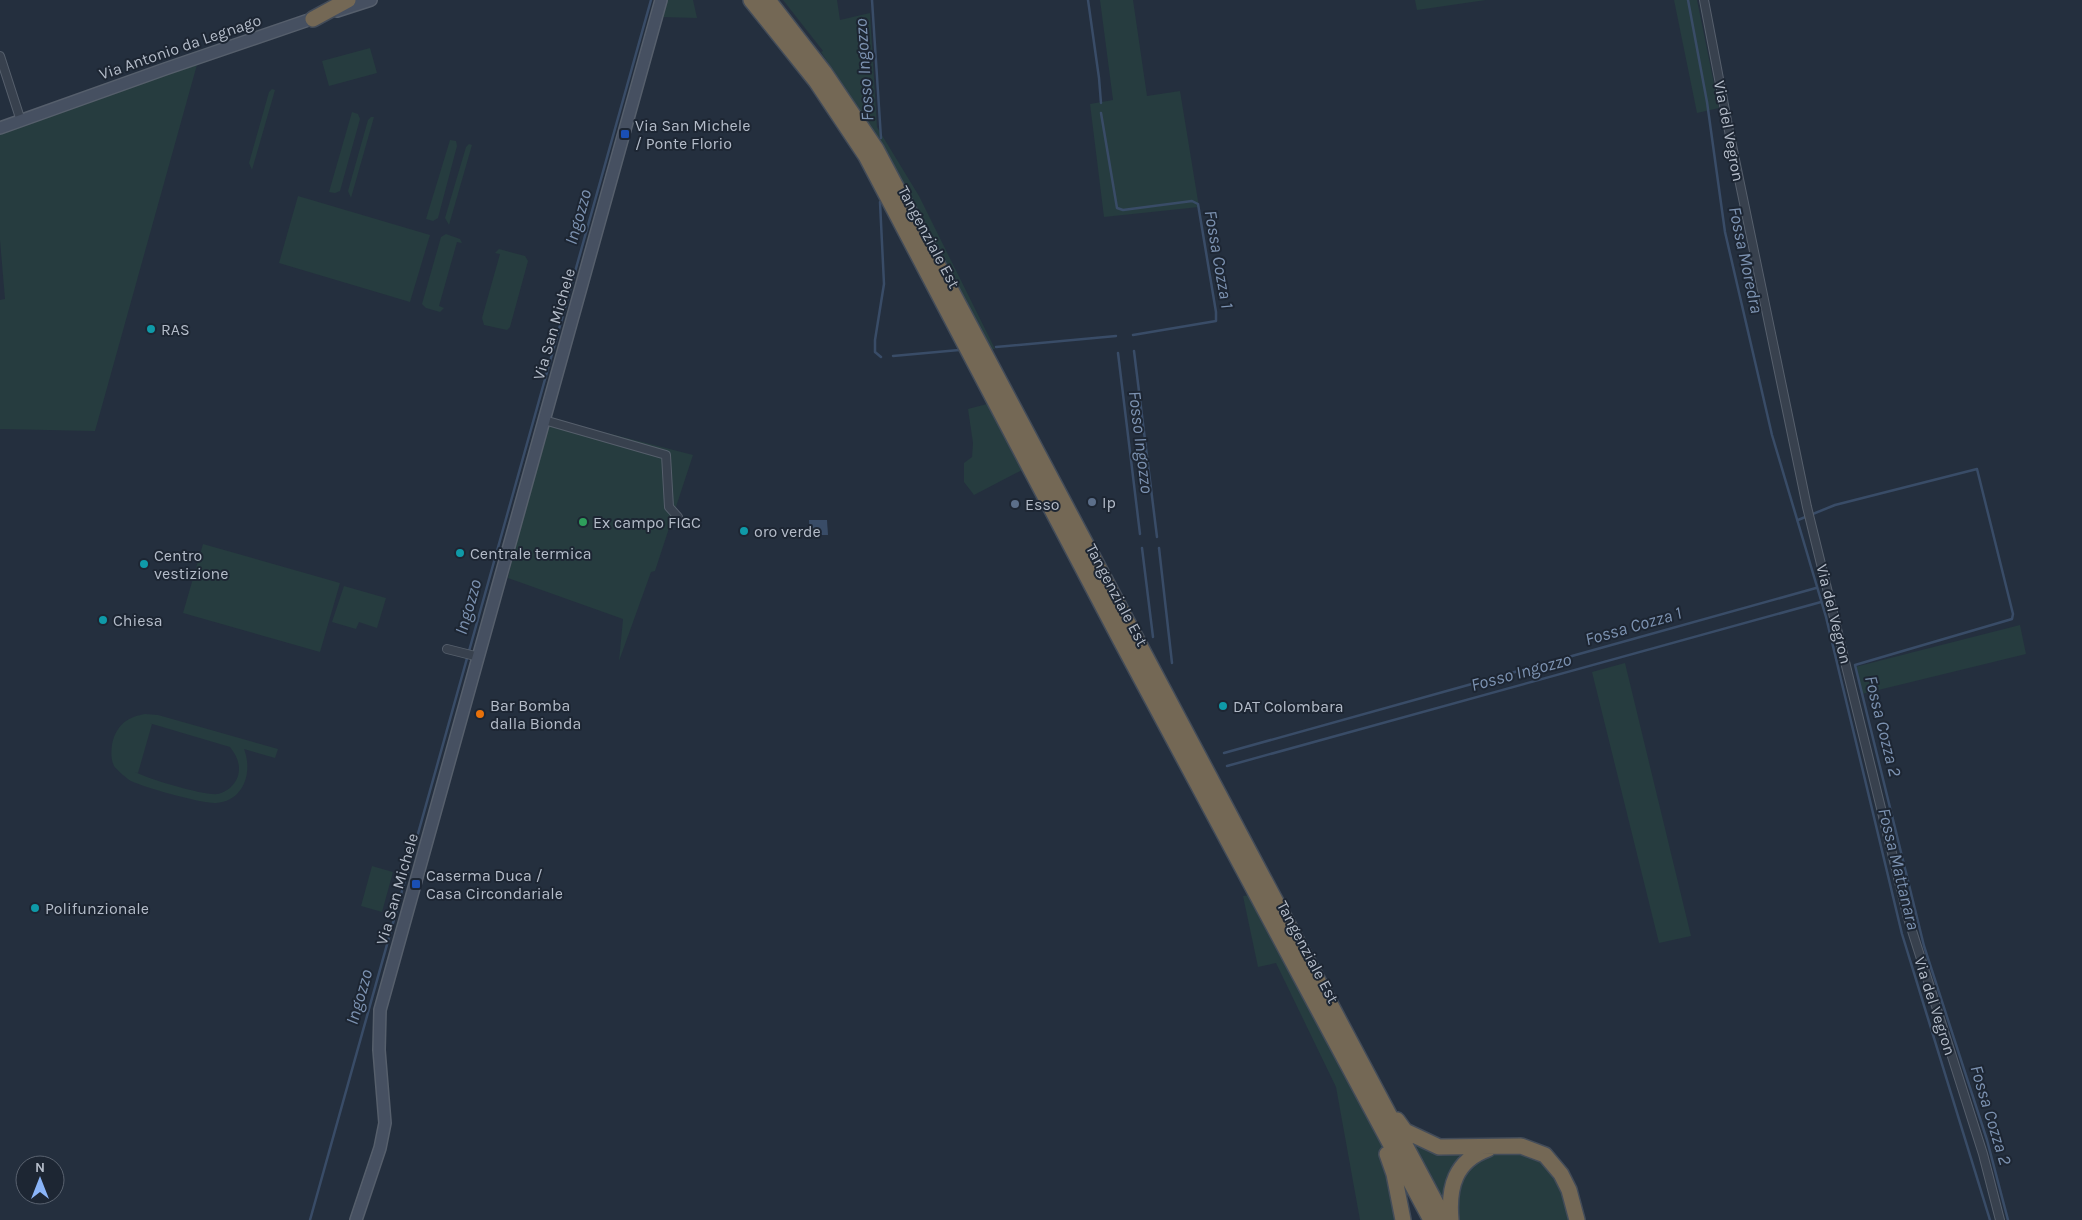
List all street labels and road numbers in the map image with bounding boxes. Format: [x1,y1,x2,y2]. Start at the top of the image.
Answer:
street label: Via Antonio da Legnago [97,10,263,84]
street label: Via del Vegron [1710,79,1748,183]
street label: Tangenziale Est [894,183,964,291]
street label: Via San Michele [529,266,579,382]
street label: Tangenziale Est [1082,541,1152,649]
street label: Via del Vegron [1812,562,1856,666]
street label: Via San Michele [372,831,422,947]
street label: Tangenziale Est [1273,898,1343,1006]
street label: Via del Vegron [1910,954,1960,1058]

